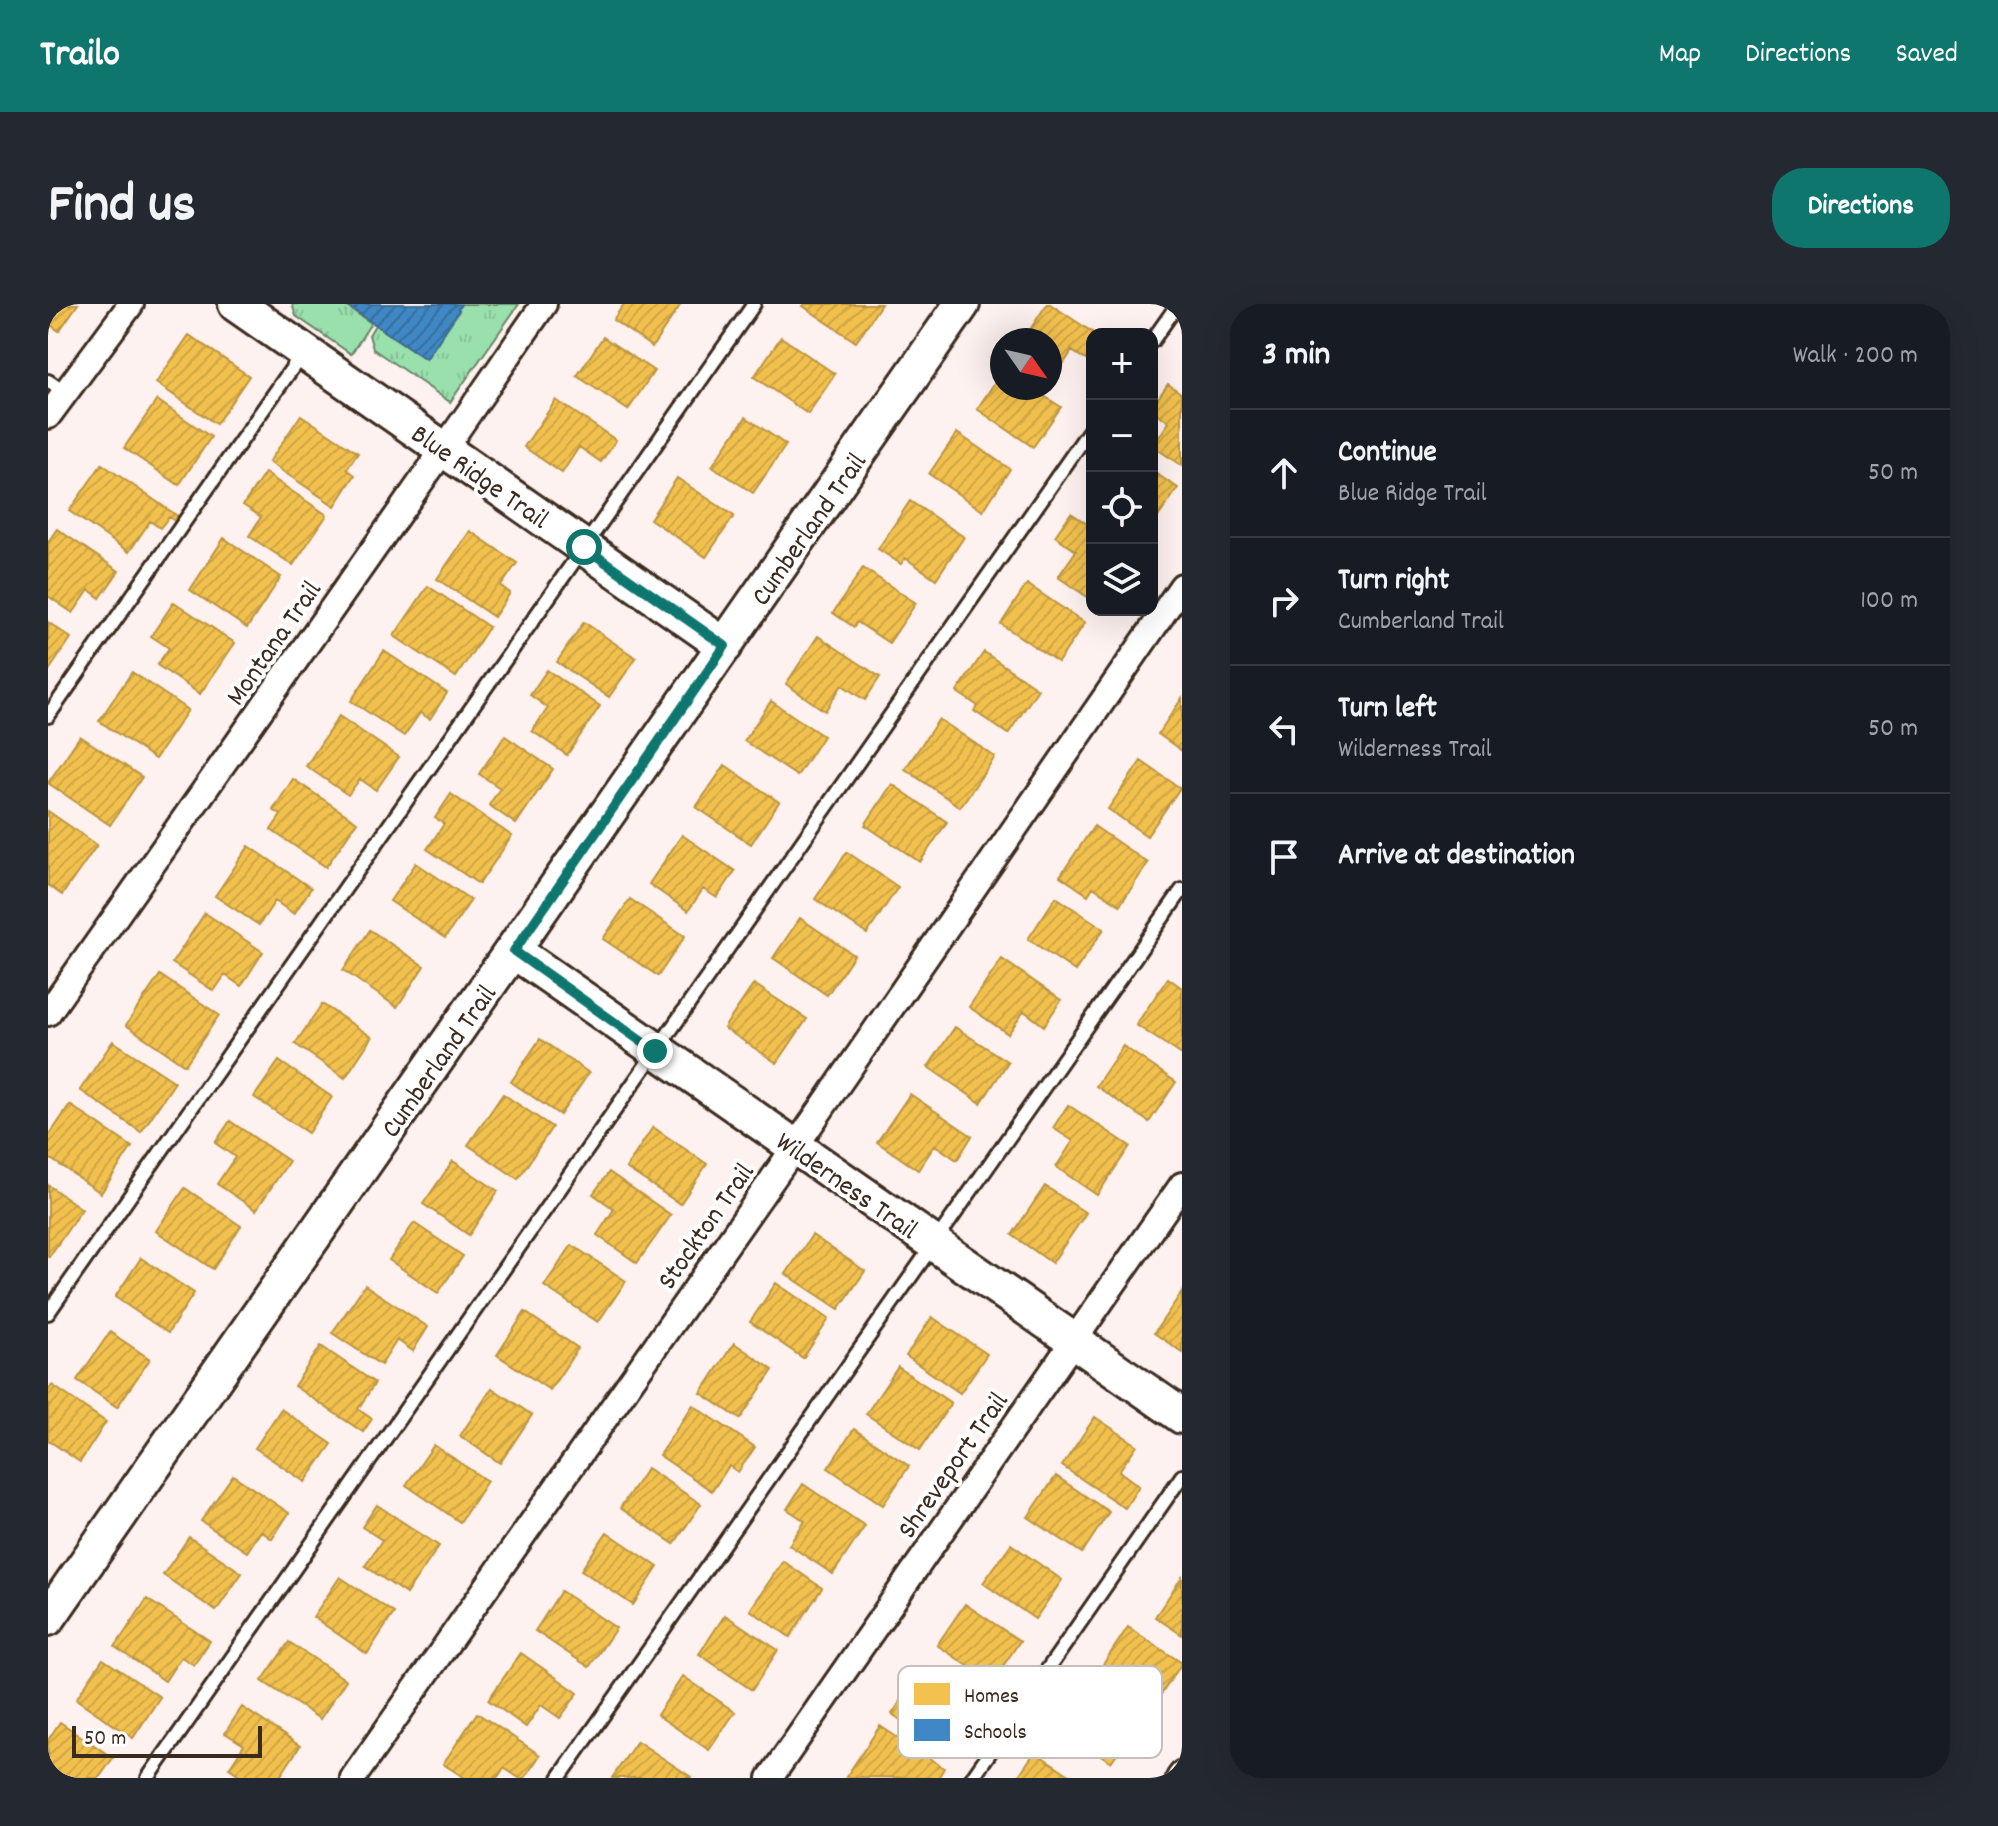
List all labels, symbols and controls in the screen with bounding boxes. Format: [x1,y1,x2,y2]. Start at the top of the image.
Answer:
text: Trailo [40,29,120,84]
text: Map [1659,36,1701,76]
text: Directions [1745,36,1851,76]
text: Saved [1895,36,1958,76]
text: Find us [48,168,196,248]
button: Directions [1772,168,1950,248]
north arrow [990,328,1062,400]
map controls [1086,328,1158,616]
button: + [1086,328,1158,400]
text: 3 min [1262,332,1330,381]
text: Walk · 200 m [1793,338,1918,375]
button: − [1086,400,1158,472]
street label: Blue Ridge Trail [401,417,555,542]
text: Continue [1338,433,1437,476]
street label: Cumberland Trail [743,446,879,616]
icon: ahead [1262,451,1306,495]
text: 50 m [1868,455,1918,492]
button: locate [1086,472,1158,544]
text: Blue Ridge Trail [1338,476,1487,513]
route start [566,529,602,565]
button: layers [1086,544,1158,616]
text: Turn right [1338,561,1449,604]
street label: Montana Trail [218,574,334,715]
icon: right [1262,579,1306,623]
text: 100 m [1860,583,1918,620]
text: Cumberland Trail [1338,604,1504,641]
text: Turn left [1338,689,1437,732]
icon: left [1262,707,1306,751]
text: 50 m [1868,711,1918,748]
text: Wilderness Trail [1338,732,1492,769]
icon: arrive [1262,835,1306,879]
text: Arrive at destination [1338,836,1575,879]
street label: Cumberland Trail [373,978,509,1148]
route end [637,1033,673,1069]
street label: Wilderness Trail [766,1124,925,1252]
street label: Stockton Trail [650,1156,767,1299]
street label: Shreveport Trail [890,1385,1021,1548]
legend [898,1666,1162,1758]
text: Homes [964,1682,1019,1713]
text: Schools [964,1718,1027,1749]
scale bar [72,1722,262,1758]
text: 50 m [84,1724,126,1755]

